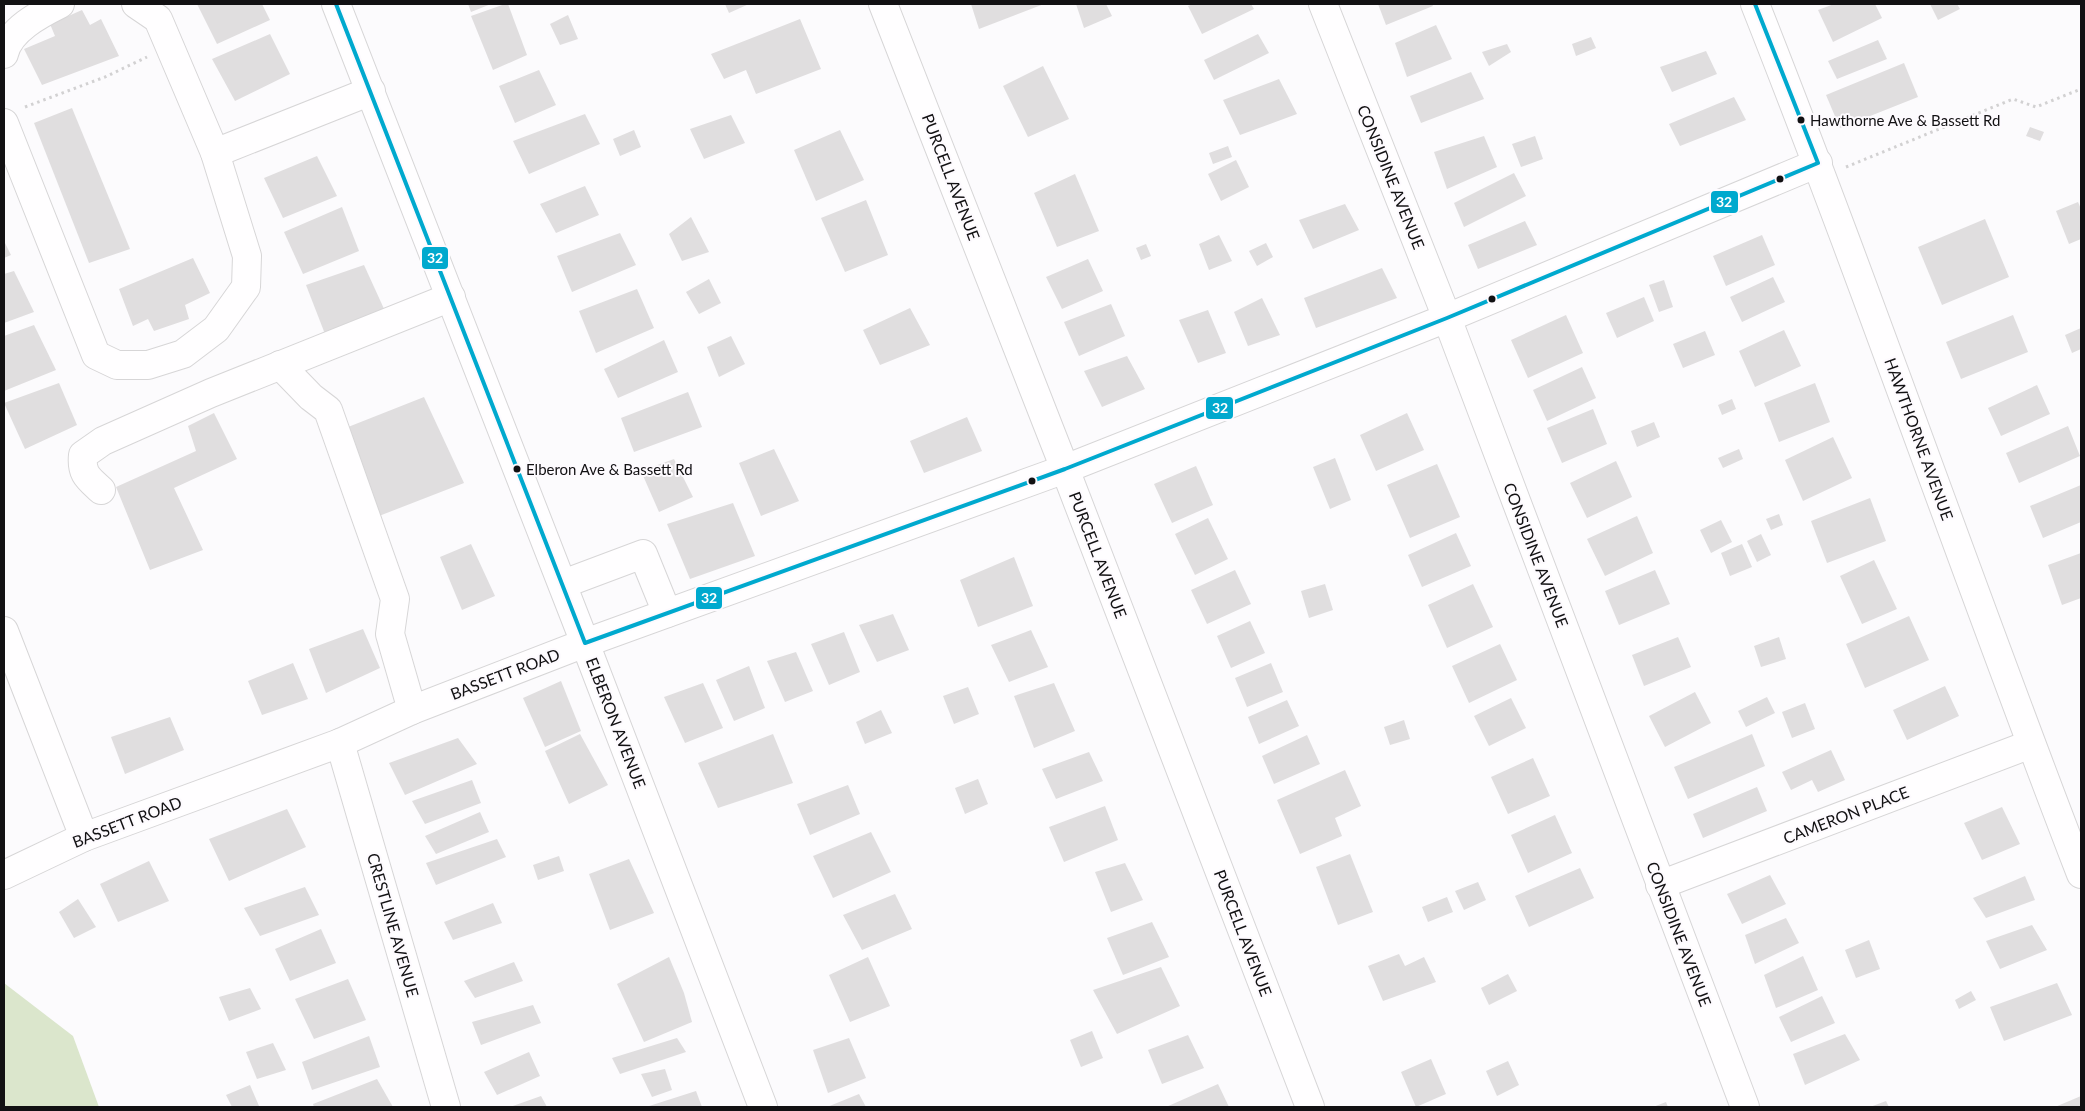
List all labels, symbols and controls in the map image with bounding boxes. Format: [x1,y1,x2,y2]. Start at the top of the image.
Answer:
street label: CONSIDINE AVENUE [1354,102,1429,252]
street label: PURCELL AVENUE [919,111,984,243]
place label: Hawthorne Ave & Bassett Rd [1810,111,2001,129]
marker: Hawthorne Ave & Bassett Rd [1796,115,1806,125]
unlabelled marker [1775,174,1785,184]
line badge: 32 [1710,190,1739,214]
text: 32 [1716,193,1732,210]
line badge: 32 [421,246,449,270]
text: 32 [427,249,443,266]
unlabelled marker [1487,294,1497,304]
street label: HAWTHORNE AVENUE [1881,355,1958,523]
line badge: 32 [1205,396,1234,420]
text: 32 [1212,399,1228,416]
place label: Elberon Ave & Bassett Rd [526,460,693,478]
marker: Elberon Ave & Bassett Rd [512,464,522,474]
unlabelled marker [1027,476,1037,486]
street label: CONSIDINE AVENUE [1500,480,1573,630]
street label: PURCELL AVENUE [1066,489,1131,621]
line badge: 32 [695,586,723,610]
text: 32 [701,589,717,606]
street label: BASSETT ROAD [447,644,562,703]
street label: ELBERON AVENUE [583,655,650,791]
street label: CAMERON PLACE [1780,782,1911,847]
street label: BASSETT ROAD [69,792,184,851]
street label: CRESTLINE AVENUE [364,851,423,999]
street label: CONSIDINE AVENUE [1643,859,1716,1009]
street label: PURCELL AVENUE [1211,867,1276,999]

